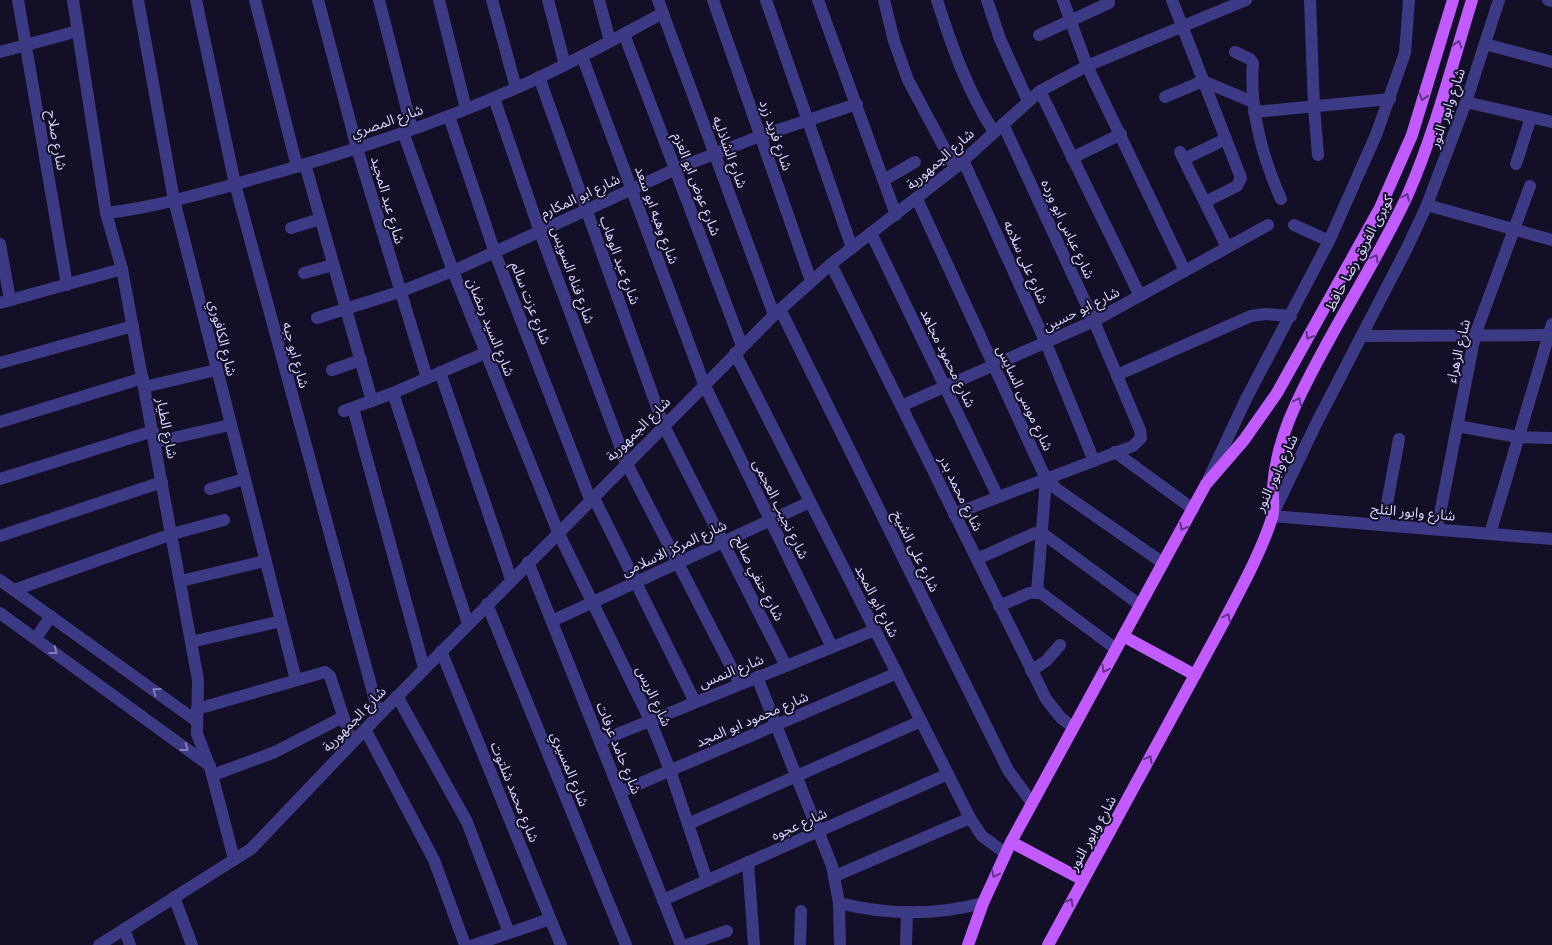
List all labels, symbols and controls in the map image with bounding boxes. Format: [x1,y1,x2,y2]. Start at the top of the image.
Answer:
one-way arrow [1453,40,1463,48]
street label: شارع وابور النور [1426,66,1471,152]
one-way arrow [1419,92,1429,100]
street label: شارع فريد زرد [754,98,796,173]
street label: شارع المصري [349,101,426,144]
street label: شارع صلاح [41,109,70,172]
street label: شارع الشاذليه [707,114,751,192]
street label: شارع الجمهورية [903,125,979,195]
street label: شارع عوض ابو العزم [667,130,724,239]
street label: شارع عبد المجيد [365,154,408,246]
street label: شارع وهبه ابو سعد [629,164,682,267]
street label: شارع ابو المكارم [538,171,623,224]
street label: شارع عباس ابو ورده [1035,177,1098,282]
street label: كوبرى الفريق رضا حافظ [1322,192,1398,315]
one-way arrow [1399,193,1410,202]
street label: شارع عبد الوهاب [594,214,643,308]
street label: شارع على سلامه [998,218,1051,307]
street label: شارع قناه السويس [545,224,598,327]
one-way arrow [1369,255,1379,264]
street label: شارع عزت سالم [505,259,554,348]
street label: شارع السيد رمضان [461,275,518,380]
street label: شارع ابو حسين [1040,283,1123,337]
street label: شارع الكافوري [203,298,240,378]
street label: شارع محمود مجاهد [915,306,979,411]
street label: شارع الزهراء [1443,317,1476,385]
street label: شارع ابو جبه [277,320,313,391]
one-way arrow [1306,330,1316,339]
street label: شارع موسى السايس [991,343,1056,454]
street label: شارع الجمهورية [603,394,676,467]
street label: شارع الطيار [150,395,181,461]
one-way arrow [1291,397,1302,406]
street label: شارع وابور النور [1251,432,1303,516]
street label: شارع محمد بدر [933,452,986,535]
street label: شارع نجيب العجمى [747,456,812,563]
street label: شارع وابور الثلج [1370,500,1456,527]
street label: شارع على الشيخ [887,508,943,596]
street label: شارع المركز الاسلامى [619,517,730,582]
one-way arrow [1179,521,1189,530]
street label: شارع حنفي صالح [728,533,787,625]
street label: شارع ابو المجد [849,562,902,641]
one-way arrow [1221,613,1231,622]
one-way arrow [48,645,58,654]
street label: شارع النمس [696,651,767,694]
street label: شارع الريس [630,663,675,730]
one-way arrow [1101,664,1111,673]
street label: شارع الجمهورية [319,683,391,757]
one-way arrow [152,688,161,697]
street label: شارع محمود ابو المجد [693,688,812,753]
street label: شارع حامد عرفات [590,700,645,797]
street label: شارع المسيري [545,729,592,810]
street label: شارع محمد شلتوت [485,739,542,846]
one-way arrow [179,742,189,751]
one-way arrow [1143,756,1153,765]
street label: شارع وابور النور [1064,793,1122,875]
street label: شارع عجوه [769,805,830,846]
one-way arrow [991,869,1001,878]
one-way arrow [1064,898,1074,907]

